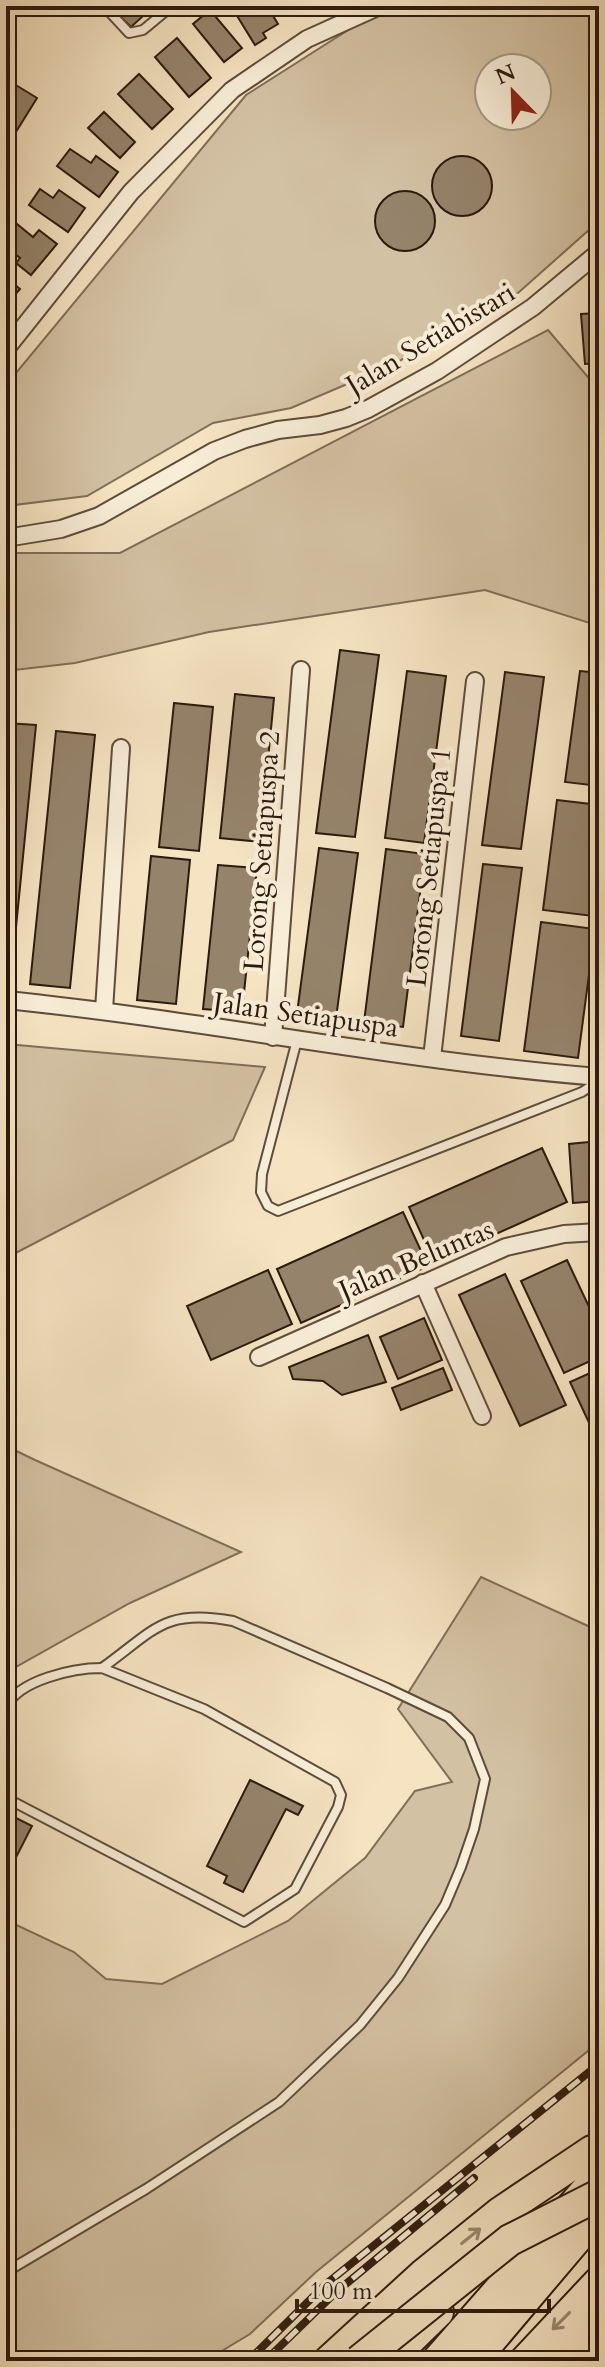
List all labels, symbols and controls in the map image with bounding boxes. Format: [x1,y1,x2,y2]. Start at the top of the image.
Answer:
north arrow [473,52,553,132]
text: N [491,57,520,92]
street label: Jalan Setiabistari [335,273,522,406]
street label: Lorong Setiapuspa 2 [235,730,289,972]
street label: Lorong Setiapuspa 1 [398,745,460,989]
street label: Jalan Setiapuspa [207,983,401,1047]
street label: Jalan Beluntas [329,1210,500,1311]
one-way arrow [460,2227,481,2245]
scale bar [297,2263,549,2313]
text: 100 m [309,2275,373,2308]
one-way arrow [552,2311,571,2330]

